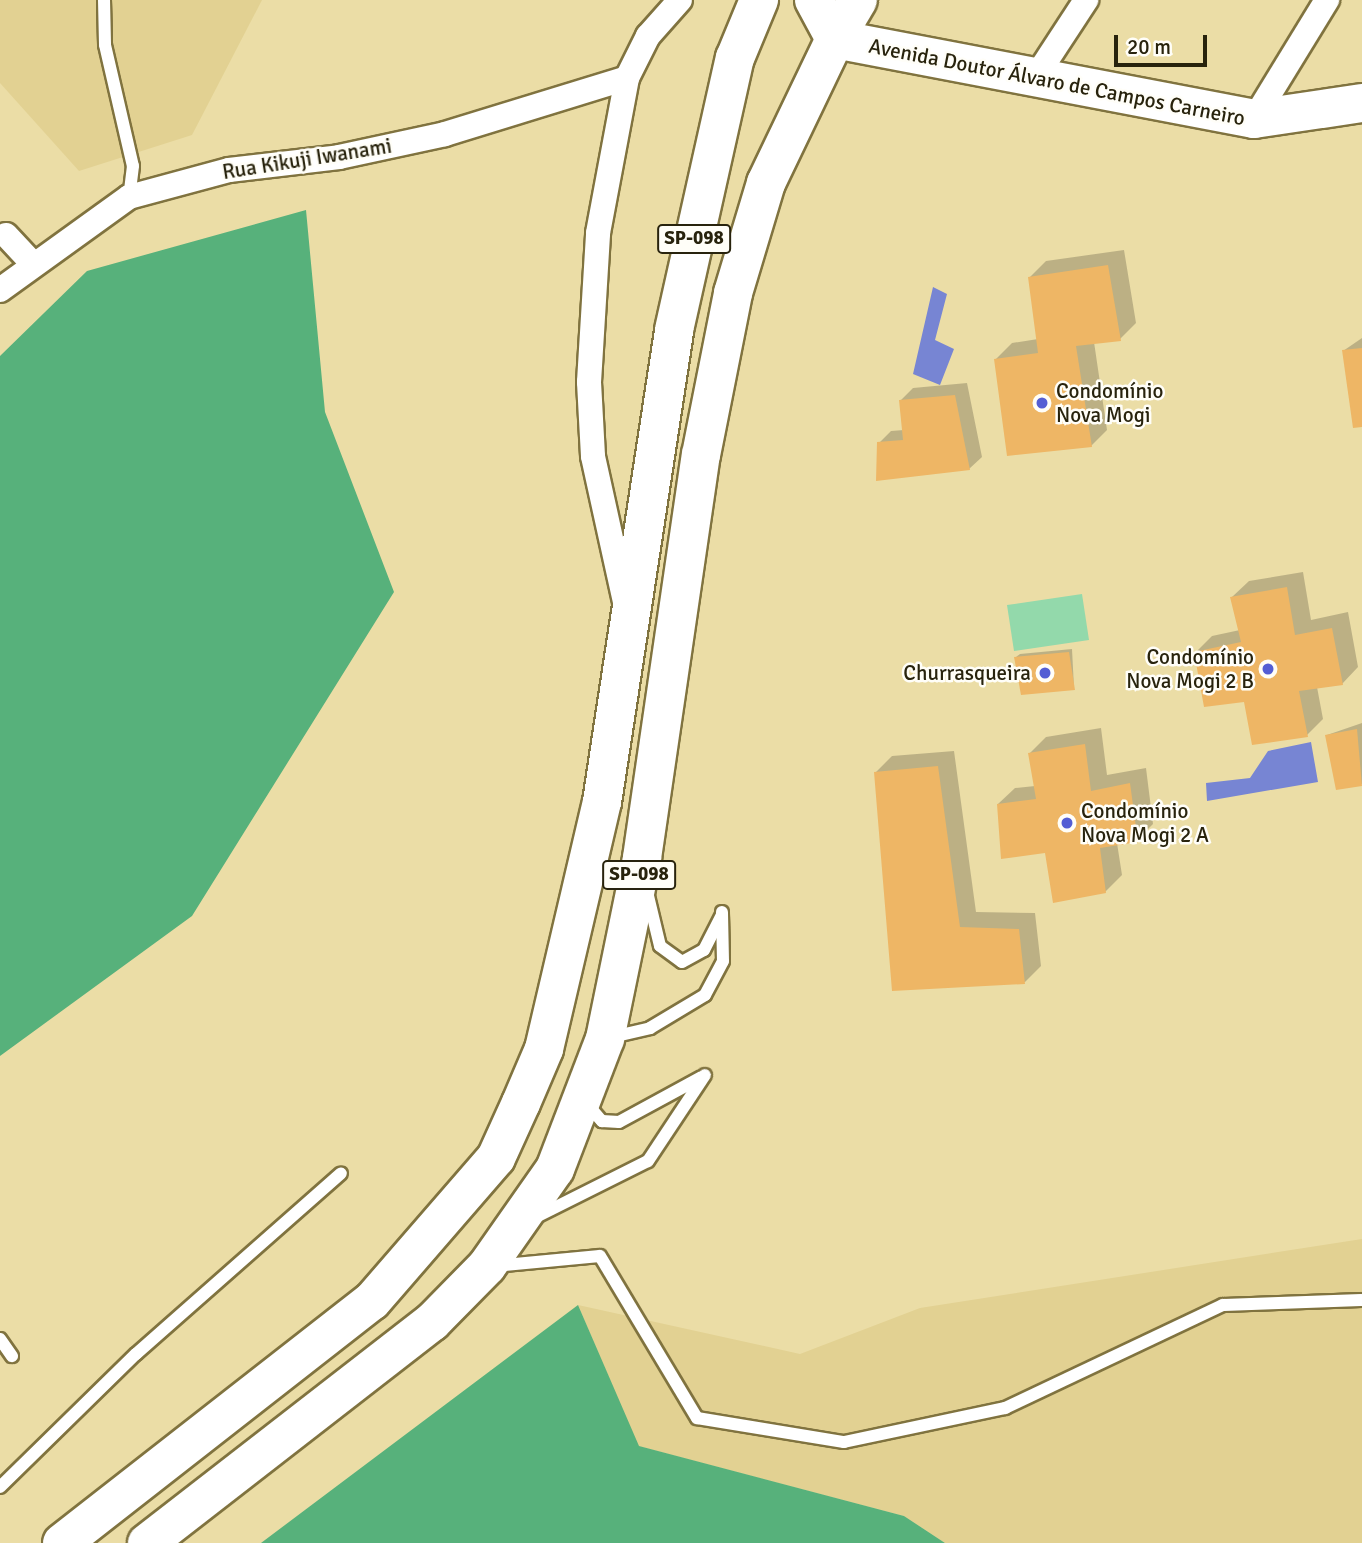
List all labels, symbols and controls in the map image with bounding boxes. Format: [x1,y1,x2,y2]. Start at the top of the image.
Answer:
scale bar [1117,21,1210,65]
street label: Avenida Doutor Álvaro de Campos Carneiro [867,33,1247,131]
text: 20 m [1127,34,1171,60]
street label: Rua Kikuji Iwanami [221,133,393,185]
road number: SP-098 [656,224,732,255]
place label: Condomínio Nova Mogi [1056,378,1163,428]
marker: Condomínio Nova Mogi [1034,395,1050,411]
place label: Condomínio Nova Mogi 2 B [1126,644,1254,694]
place label: Churrasqueira [903,660,1031,686]
marker: Condomínio Nova Mogi 2 B [1260,661,1276,677]
marker: Churrasqueira [1037,665,1053,681]
place label: Condomínio Nova Mogi 2 A [1081,798,1209,848]
marker: Condomínio Nova Mogi 2 A [1059,815,1075,831]
road number: SP-098 [600,860,678,890]

